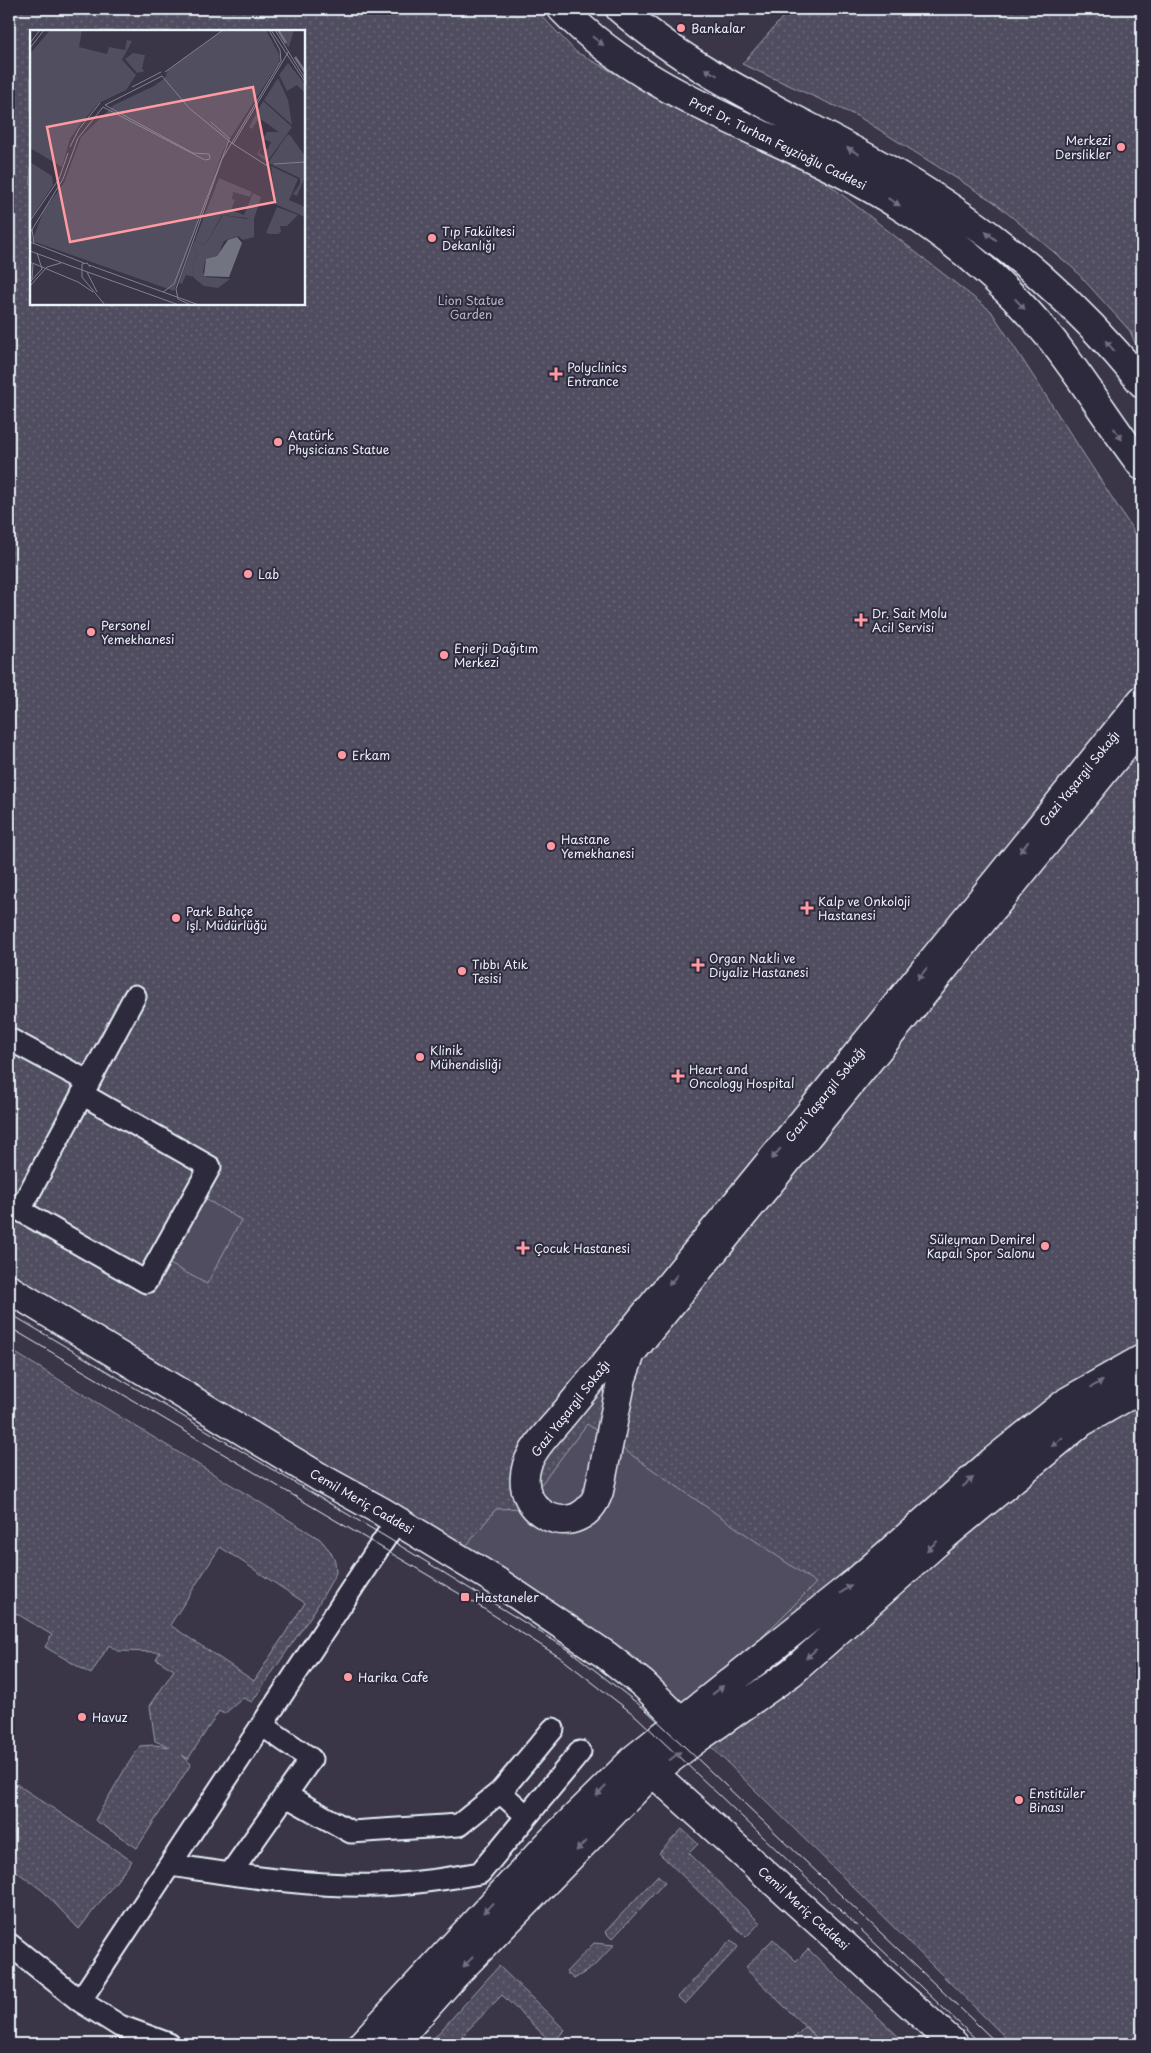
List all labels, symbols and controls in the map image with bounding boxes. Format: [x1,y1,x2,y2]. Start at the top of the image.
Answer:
place label: Bankalar [691,19,746,37]
marker: Bankalar [675,22,687,34]
inset map [30,30,305,305]
one-way arrow [591,36,604,47]
one-way arrow [704,68,718,77]
street label: Prof. Dr. Turhan Feyzioğlu Caddesi [686,92,870,194]
place label: Merkezi Derslikler [1055,131,1111,163]
marker: Merkezi Derslikler [1115,141,1127,153]
one-way arrow [847,146,860,155]
one-way arrow [887,198,900,207]
place label: Tıp Fakültesi Dekanlığı [442,222,515,254]
one-way arrow [985,231,998,242]
marker: Tıp Fakültesi Dekanlığı [426,232,438,244]
park label: Lion Statue Garden [438,291,504,323]
one-way arrow [1014,298,1026,310]
one-way arrow [1105,340,1116,353]
place label: Polyclinics Entrance [567,358,627,390]
marker: Polyclinics Entrance [549,367,563,381]
place label: Atatürk Physicians Statue [288,426,390,458]
one-way arrow [1113,427,1123,440]
marker: Atatürk Physicians Statue [272,436,284,448]
place label: Lab [258,565,279,583]
marker: Lab [242,568,254,580]
place label: Dr. Sait Molu Acil Servisi [872,604,947,636]
marker: Dr. Sait Molu Acil Servisi [854,613,868,627]
place label: Personel Yemekhanesi [101,616,174,648]
marker: Personel Yemekhanesi [85,626,97,638]
place label: Enerji Dağıtım Merkezi [454,639,538,671]
marker: Enerji Dağıtım Merkezi [438,649,450,661]
street label: Gazi Yaşargil Sokağı [1035,726,1123,830]
place label: Erkam [352,746,390,764]
marker: Erkam [336,749,348,761]
place label: Hastane Yemekhanesi [561,830,634,862]
marker: Hastane Yemekhanesi [545,840,557,852]
one-way arrow [1018,840,1029,853]
place label: Kalp ve Onkoloji Hastanesi [818,892,910,924]
marker: Kalp ve Onkoloji Hastanesi [800,901,814,915]
place label: Park Bahçe Işl. Müdürlüğü [186,902,267,934]
marker: Park Bahçe Işl. Müdürlüğü [170,912,182,924]
place label: Organ Nakli ve Diyaliz Hastanesi [709,949,809,981]
place label: Tıbbı Atık Tesisi [472,955,529,987]
marker: Organ Nakli ve Diyaliz Hastanesi [691,958,705,972]
marker: Tıbbı Atık Tesisi [456,965,468,977]
one-way arrow [917,967,927,980]
place label: Klinik Mühendisliği [430,1041,502,1073]
street label: Gazi Yaşargil Sokağı [781,1042,869,1146]
marker: Klinik Mühendisliği [414,1051,426,1063]
place label: Heart and Oncology Hospital [689,1060,794,1092]
marker: Heart and Oncology Hospital [671,1069,685,1083]
one-way arrow [770,1148,781,1161]
place label: Süleyman Demirel Kapalı Spor Salonu [926,1230,1035,1262]
place label: Çocuk Hastanesi [534,1239,630,1257]
marker: Süleyman Demirel Kapalı Spor Salonu [1039,1240,1051,1252]
marker: Çocuk Hastanesi [516,1241,530,1255]
one-way arrow [667,1273,678,1286]
street label: Gazi Yaşargil Sokağı [526,1356,614,1460]
one-way arrow [1091,1380,1104,1389]
one-way arrow [1051,1436,1064,1447]
street label: Cemil Meriç Caddesi [307,1464,417,1538]
one-way arrow [961,1477,974,1488]
one-way arrow [927,1540,939,1552]
one-way arrow [839,1584,852,1595]
place label: Hastaneler [475,1588,539,1606]
marker: Hastaneler [459,1591,471,1603]
one-way arrow [805,1649,818,1660]
place label: Harika Cafe [358,1668,429,1686]
marker: Harika Cafe [342,1671,354,1683]
one-way arrow [711,1684,724,1695]
place label: Havuz [92,1708,128,1726]
marker: Havuz [76,1711,88,1723]
one-way arrow [668,1750,681,1761]
place label: Enstitüler Binası [1029,1784,1086,1816]
one-way arrow [595,1785,607,1797]
marker: Enstitüler Binası [1013,1794,1025,1806]
one-way arrow [575,1839,587,1851]
street label: Cemil Meriç Caddesi [754,1862,854,1954]
one-way arrow [482,1902,494,1914]
one-way arrow [462,1956,474,1968]

